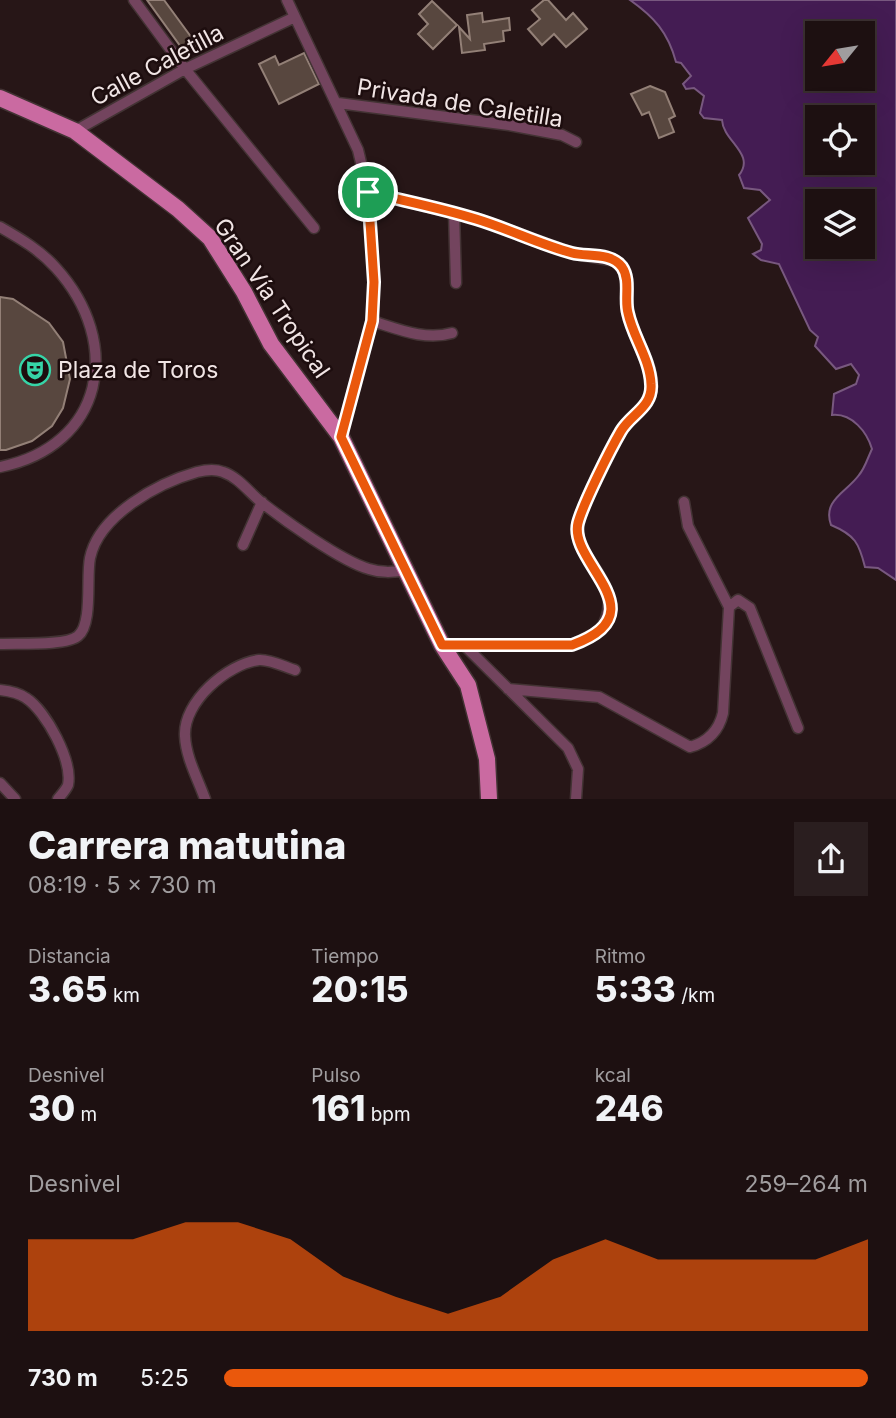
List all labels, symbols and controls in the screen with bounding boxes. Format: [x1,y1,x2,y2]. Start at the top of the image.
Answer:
street label: Calle Caletilla [86,18,228,112]
north arrow [805,21,875,91]
map controls [805,21,875,259]
street label: Privada de Caletilla [355,73,565,133]
button: locate [805,105,875,175]
pin [338,162,398,222]
icon: arrive [349,173,387,211]
button: layers [805,189,875,259]
street label: Gran Vía Tropical [208,213,336,383]
theatre icon: Plaza de Toros [18,353,52,387]
place label: Plaza de Toros [58,356,218,384]
text: Carrera matutina [28,822,346,868]
button: share [794,822,868,896]
text: 08:19 · 5 × 730 m [28,871,217,899]
text: Distancia [28,945,111,968]
text: Tiempo [311,945,379,968]
text: Ritmo [595,945,646,968]
text: 3.65 [28,968,108,1010]
text: 20:15 [311,968,408,1010]
text: 5:33 [595,968,676,1010]
text: km [108,984,140,1007]
text: /km [676,984,715,1007]
text: Desnivel [28,1064,105,1087]
text: Pulso [311,1064,361,1087]
text: kcal [595,1064,631,1087]
text: 30 [28,1087,75,1129]
text: 161 [311,1087,365,1129]
text: 246 [595,1087,664,1129]
text: m [75,1103,97,1126]
text: bpm [365,1103,411,1126]
text: Desnivel [28,1170,121,1198]
text: 259–264 m [744,1170,868,1198]
text: 730 m [28,1364,98,1392]
text: 5:25 [140,1364,189,1392]

